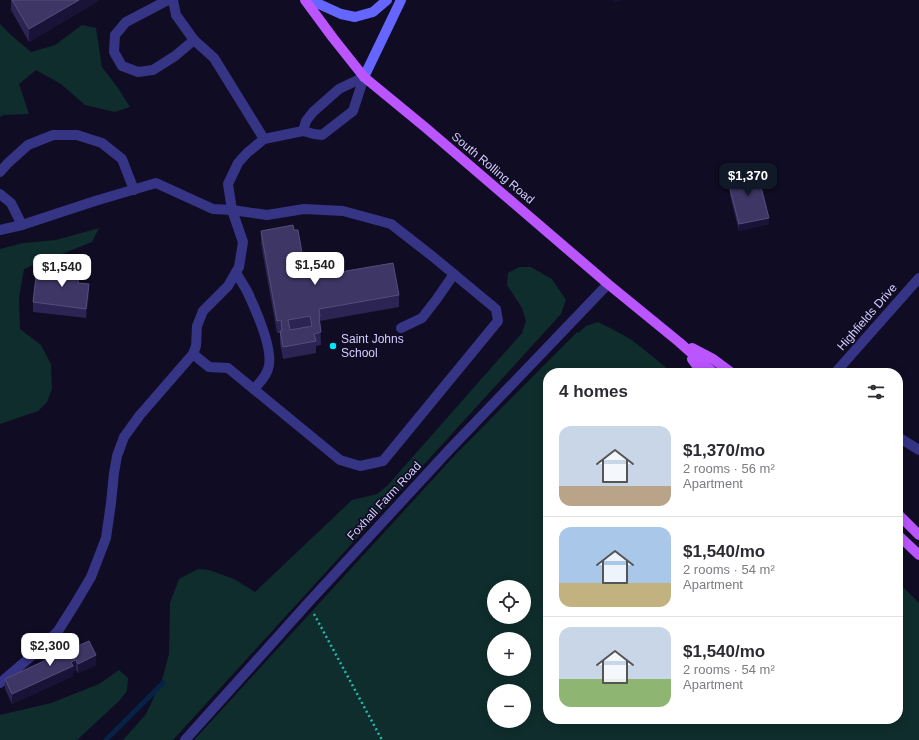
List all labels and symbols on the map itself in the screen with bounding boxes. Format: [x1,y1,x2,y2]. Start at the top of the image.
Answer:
street label: South Rolling Road [449,129,537,207]
pin: $1,370 [715,163,781,197]
pin: $1,540 [282,252,348,286]
pin: $1,540 [29,254,95,288]
street label: Highfields Drive [834,280,900,353]
place label: Saint Johns School [341,332,404,360]
marker: Saint Johns School [328,341,338,351]
street label: Foxhall Farm Road [344,459,424,543]
pin: $2,300 [17,633,83,667]

